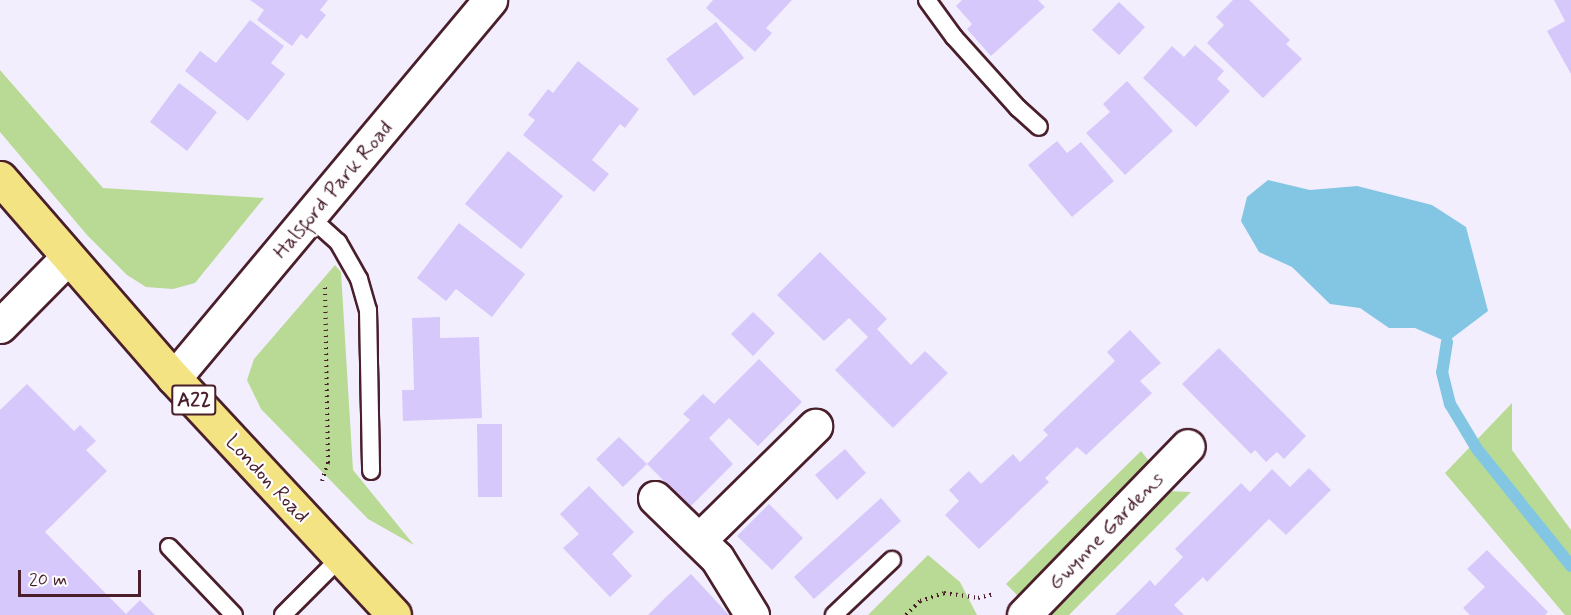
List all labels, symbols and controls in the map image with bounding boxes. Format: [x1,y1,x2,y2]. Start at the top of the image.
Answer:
street label: Halsford Park Road [269,118,397,262]
road number: A22 [170,383,218,417]
street label: London Road [220,430,314,528]
street label: Gwynne Gardens [1045,469,1167,593]
scale bar [21,558,144,596]
text: 20 m [29,568,67,592]

